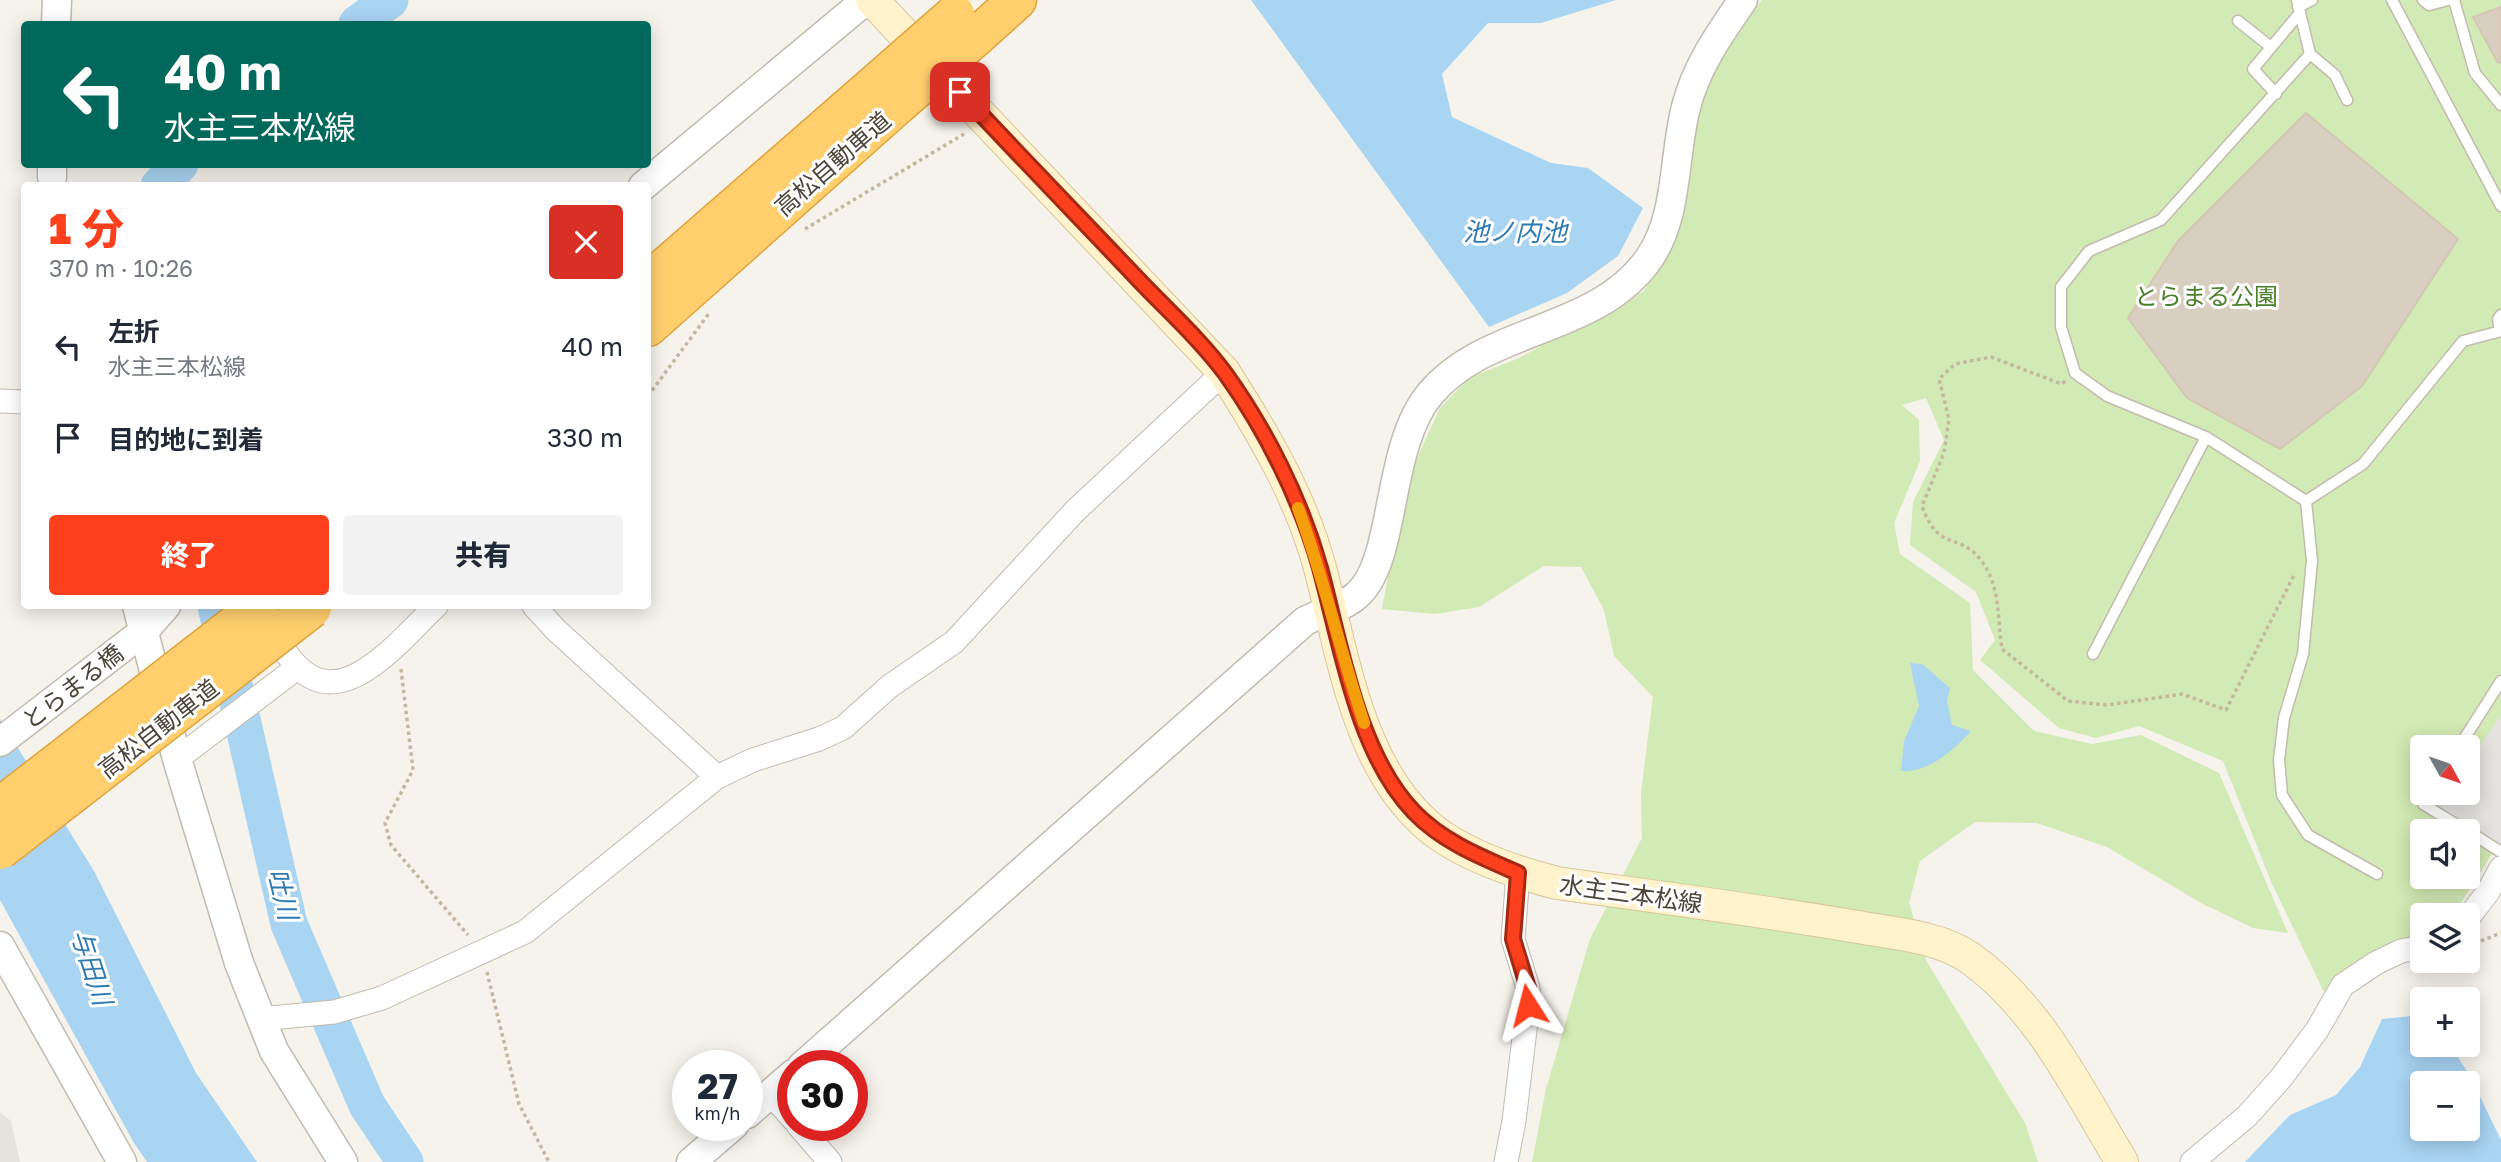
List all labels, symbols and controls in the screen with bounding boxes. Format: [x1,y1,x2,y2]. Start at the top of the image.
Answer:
text: 40 m [164,42,282,101]
icon: left [49,49,140,140]
pin [930,62,990,122]
icon: arrive [941,73,979,111]
street label: 高松自動車道 [768,105,896,221]
text: 水主三本松線 [164,108,356,146]
text: 1 分 [49,203,124,253]
button: close [549,205,623,279]
water label: 池ノ内池 [1463,216,1570,247]
text: 370 m · 10:26 [49,254,193,282]
park label: とらまる公園 [2134,281,2278,310]
text: 左折 [108,316,160,347]
icon: left [49,328,87,366]
text: 40 m [562,331,623,362]
text: 水主三本松線 [108,352,246,380]
icon: arrive [49,419,87,457]
text: 330 m [547,422,623,453]
text: 目的地に到着 [108,424,264,455]
button: 終了 [49,515,329,595]
button: 共有 [343,515,623,595]
street label: とらまる橋 [16,638,128,734]
street label: 高松自動車道 [92,672,224,784]
north arrow [2410,735,2480,805]
map controls [2410,735,2480,1141]
button: sound [2410,819,2480,889]
water label: 吐川 [262,865,305,926]
street label: 水主三本松線 [1558,869,1704,917]
button: layers [2410,903,2480,973]
water label: 与田川 [65,925,120,1012]
position arrow [1491,968,1565,1042]
button: + [2410,987,2480,1057]
speed limit sign: 30 [777,1050,868,1141]
text: 27 [697,1065,738,1107]
button: − [2410,1071,2480,1141]
text: km/h [695,1102,740,1124]

